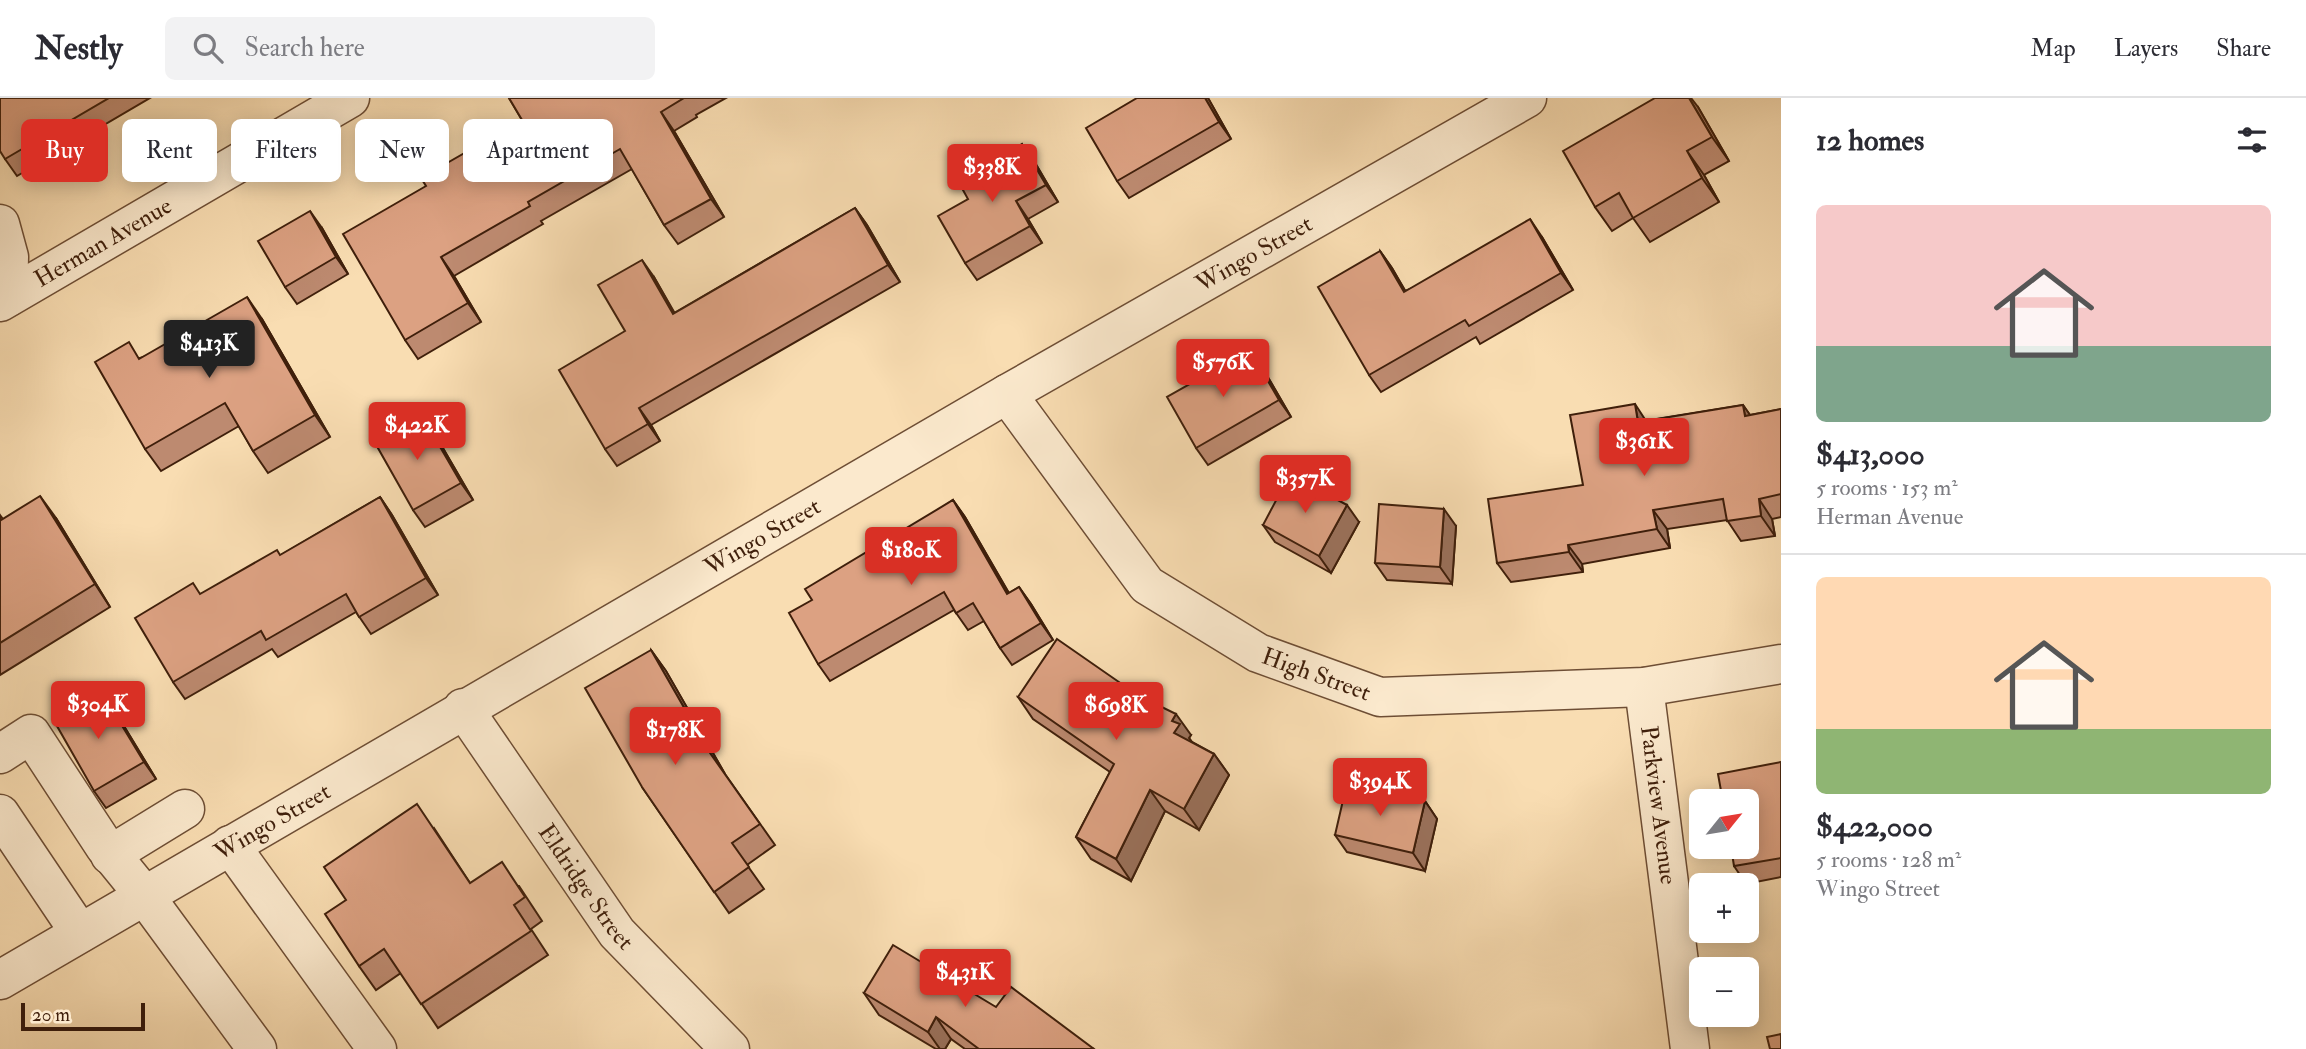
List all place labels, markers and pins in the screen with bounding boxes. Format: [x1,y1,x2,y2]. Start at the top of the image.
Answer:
pin: $338K [943,144,1041,204]
pin: $413K [160,320,258,380]
pin: $576K [1174,340,1272,399]
pin: $422K [368,402,466,462]
pin: $361K [1595,418,1693,478]
pin: $357K [1256,456,1354,515]
pin: $180K [862,528,960,587]
pin: $304K [49,682,147,741]
pin: $698K [1067,682,1165,742]
pin: $178K [626,708,724,767]
pin: $394K [1331,758,1429,818]
pin: $431K [916,950,1014,1009]

